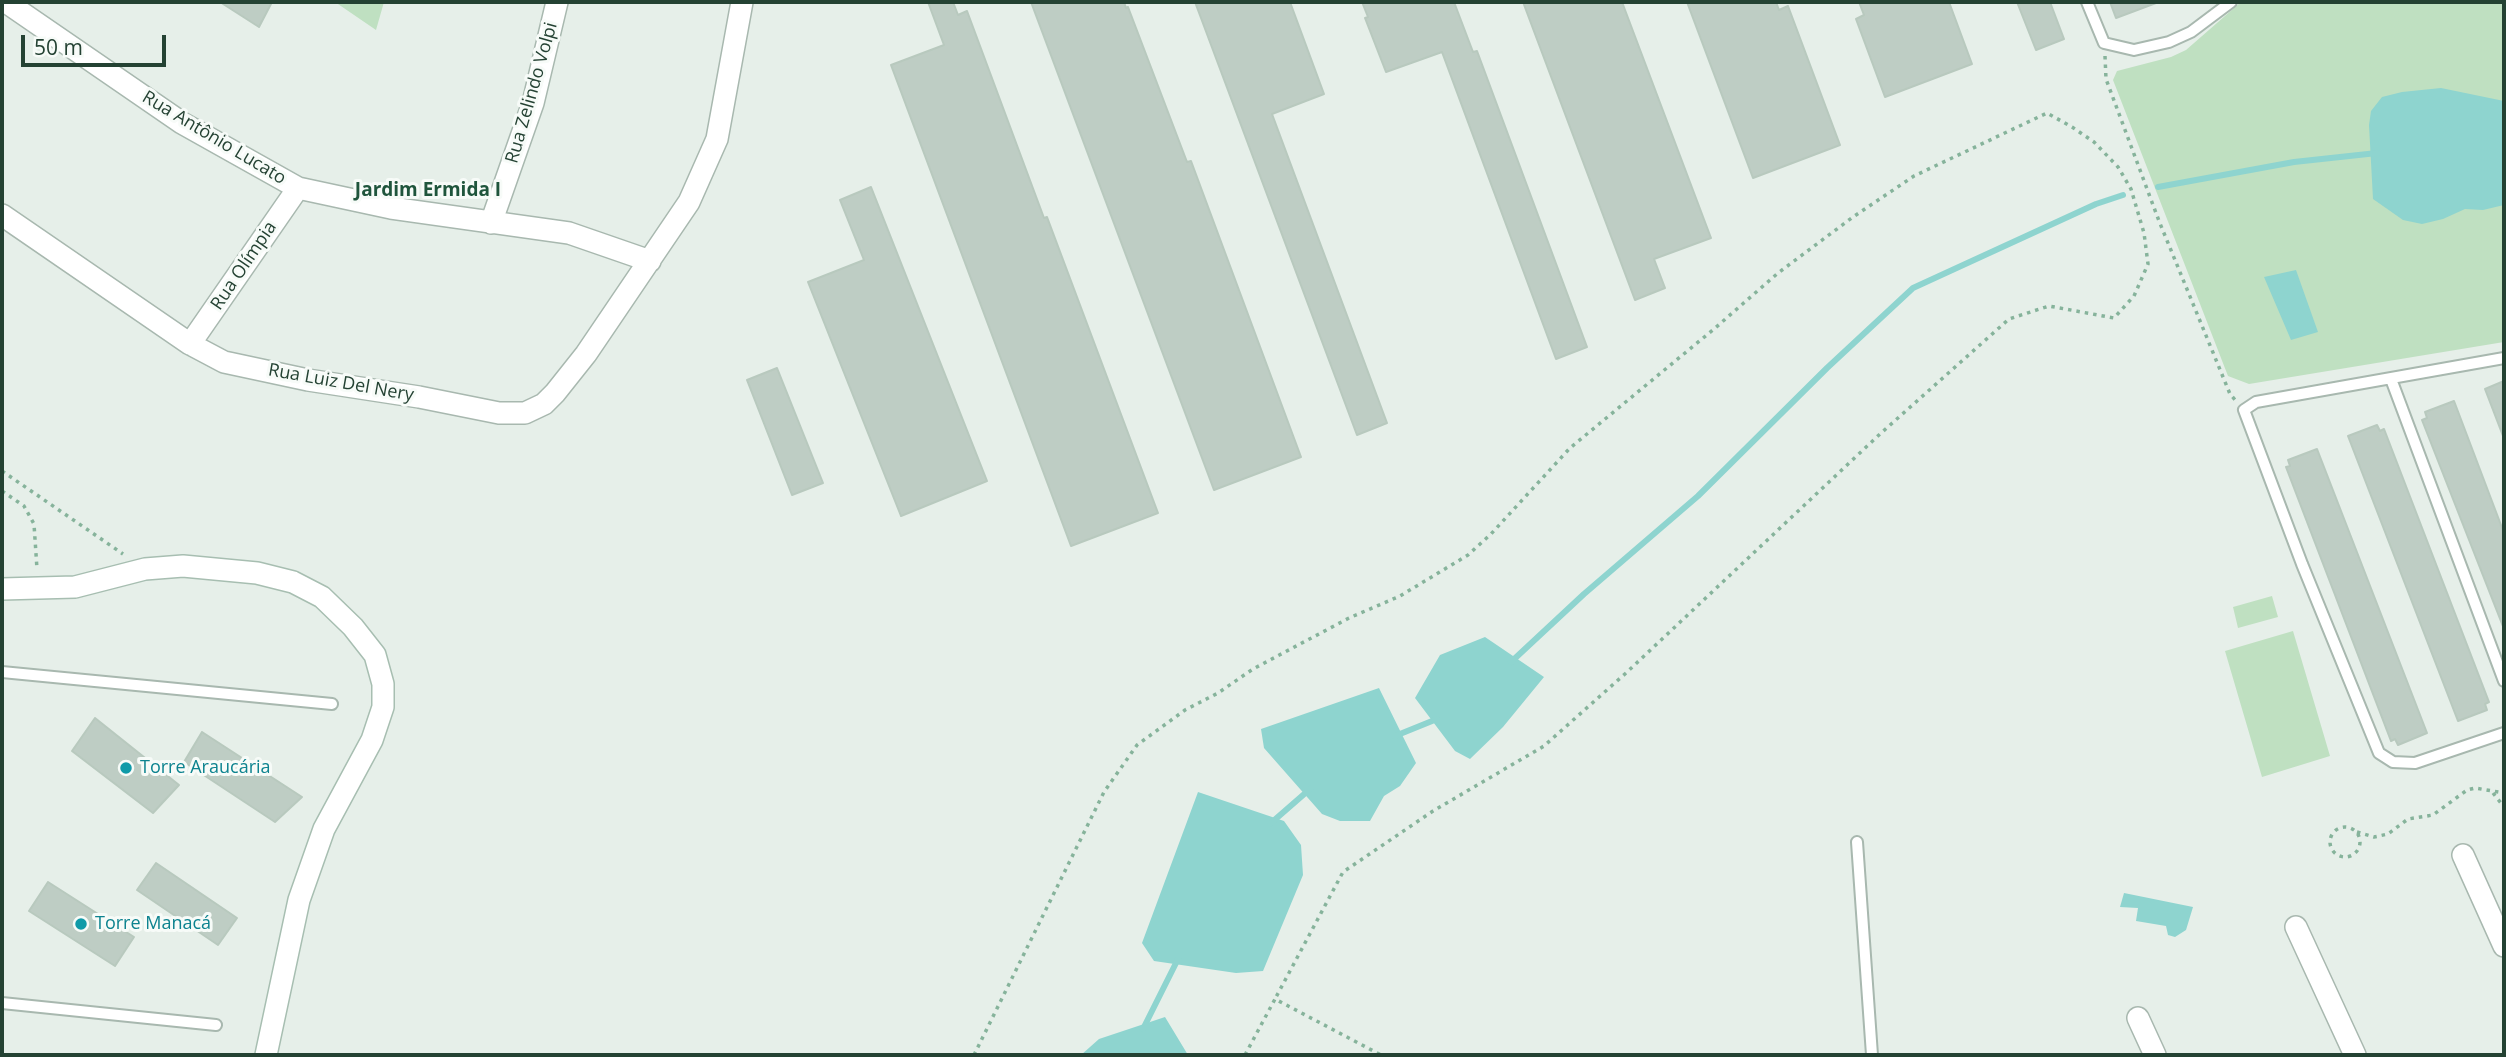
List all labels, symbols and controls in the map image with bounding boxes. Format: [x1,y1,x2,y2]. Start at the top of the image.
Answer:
street label: Rua Zelindo Volpi [502,20,562,166]
scale bar [24,21,170,65]
text: 50 m [34,33,83,61]
street label: Rua Antônio Lucato [138,87,290,189]
district label: Jardim Ermida I [355,180,501,202]
street label: Rua Olímpia [206,218,282,314]
street label: Rua Luiz Del Nery [267,360,415,406]
place label: Torre Araucária [140,757,271,779]
marker: Torre Araucária [118,760,134,776]
place label: Torre Manacá [95,913,211,935]
marker: Torre Manacá [73,916,89,932]

